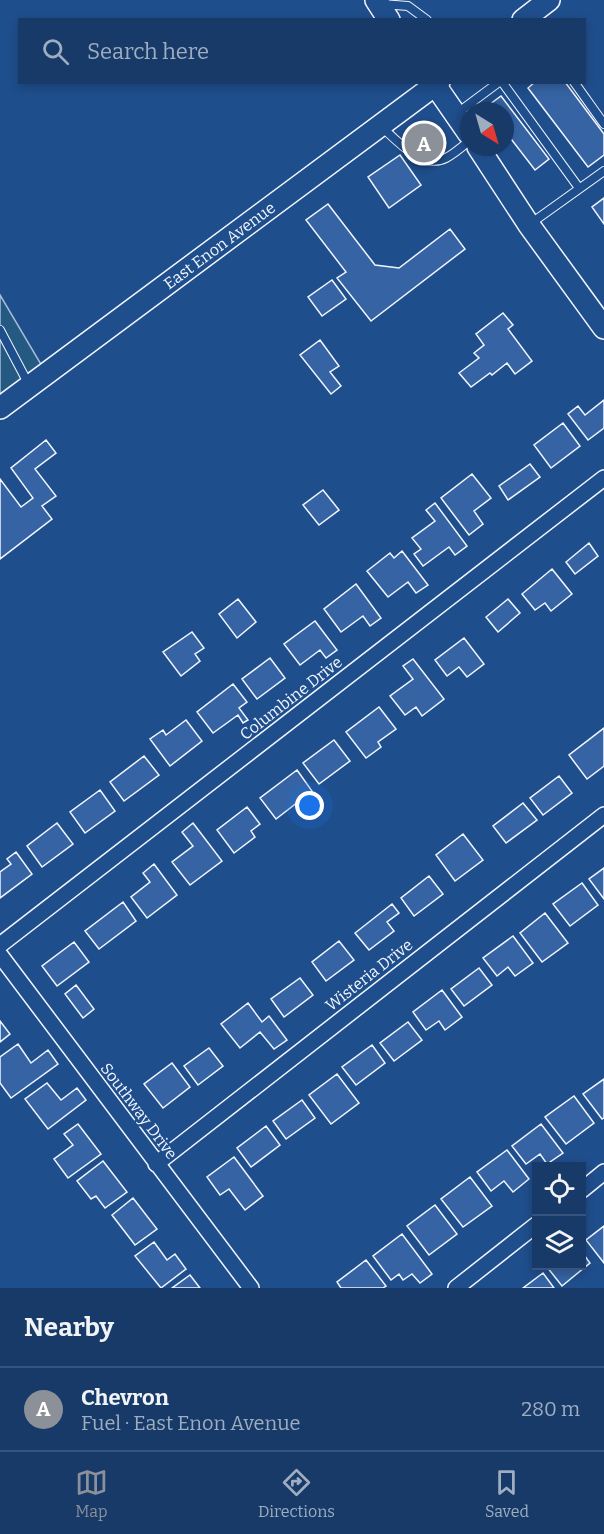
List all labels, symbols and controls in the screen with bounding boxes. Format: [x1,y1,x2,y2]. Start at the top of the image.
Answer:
search box [18,18,586,84]
icon: search [39,35,72,68]
text: Search here [87,38,209,65]
north arrow [460,102,514,156]
pin: A [404,120,444,166]
street label: East Enon Avenue [160,198,279,293]
street label: Columbine Drive [236,652,346,744]
your location [295,791,324,820]
street label: Wisteria Drive [322,935,416,1015]
street label: Southway Drive [97,1059,181,1163]
map controls [532,1162,586,1270]
button: locate [532,1162,586,1216]
button: layers [532,1216,586,1270]
text: Nearby [24,1312,114,1343]
text: Chevron [81,1384,169,1411]
text: A [36,1397,51,1421]
text: 280 m [521,1397,580,1421]
text: Fuel · East Enon Avenue [81,1411,300,1435]
tab: Map [75,1466,108,1521]
tab: Directions [258,1466,335,1521]
tab: Saved [485,1466,529,1521]

